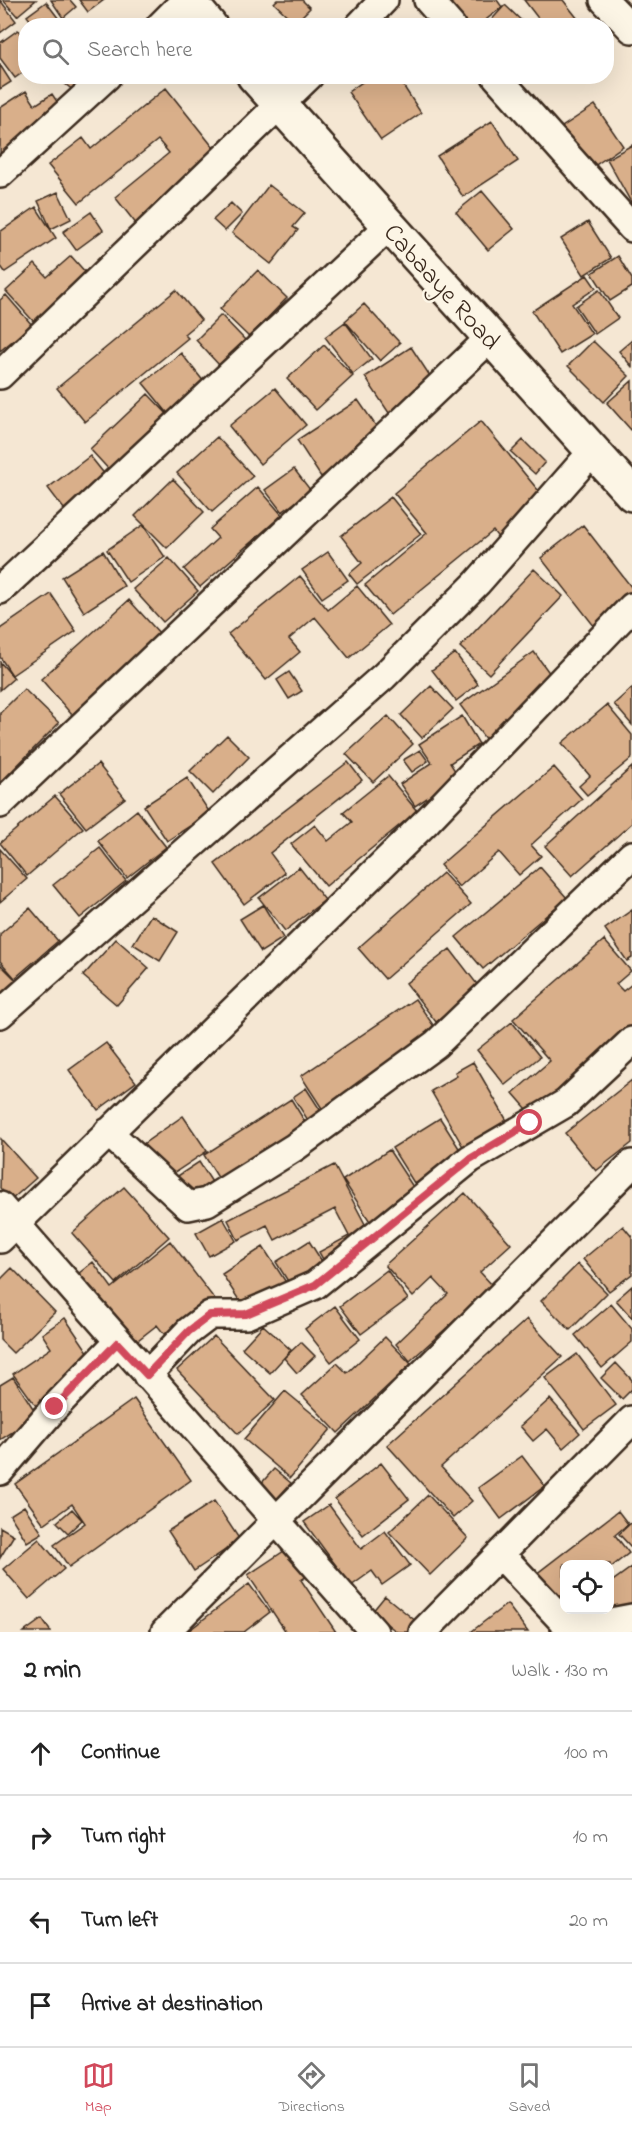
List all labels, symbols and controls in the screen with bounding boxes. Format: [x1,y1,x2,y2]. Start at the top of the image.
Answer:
search box [18,18,614,84]
icon: search [39,35,72,68]
text: Search here [87,35,192,67]
street label: Cabaaye Road [373,216,508,360]
route start [516,1109,542,1135]
route end [41,1393,67,1419]
map controls [560,1560,614,1614]
button: locate [560,1560,614,1614]
text: 2 min [24,1652,81,1690]
text: Walk · 130 m [512,1657,608,1686]
icon: ahead [24,1737,57,1770]
text: Continue [81,1737,160,1769]
text: 100 m [564,1739,608,1768]
icon: right [24,1821,57,1854]
text: Turn right [81,1821,166,1853]
text: 10 m [572,1823,608,1852]
icon: left [24,1905,57,1938]
text: Turn left [81,1905,158,1937]
text: 20 m [569,1907,608,1936]
icon: arrive [24,1989,57,2022]
text: Arrive at destination [81,1989,263,2021]
tab: Map [82,2059,115,2119]
tab: Directions [278,2059,345,2119]
tab: Saved [508,2059,550,2119]

